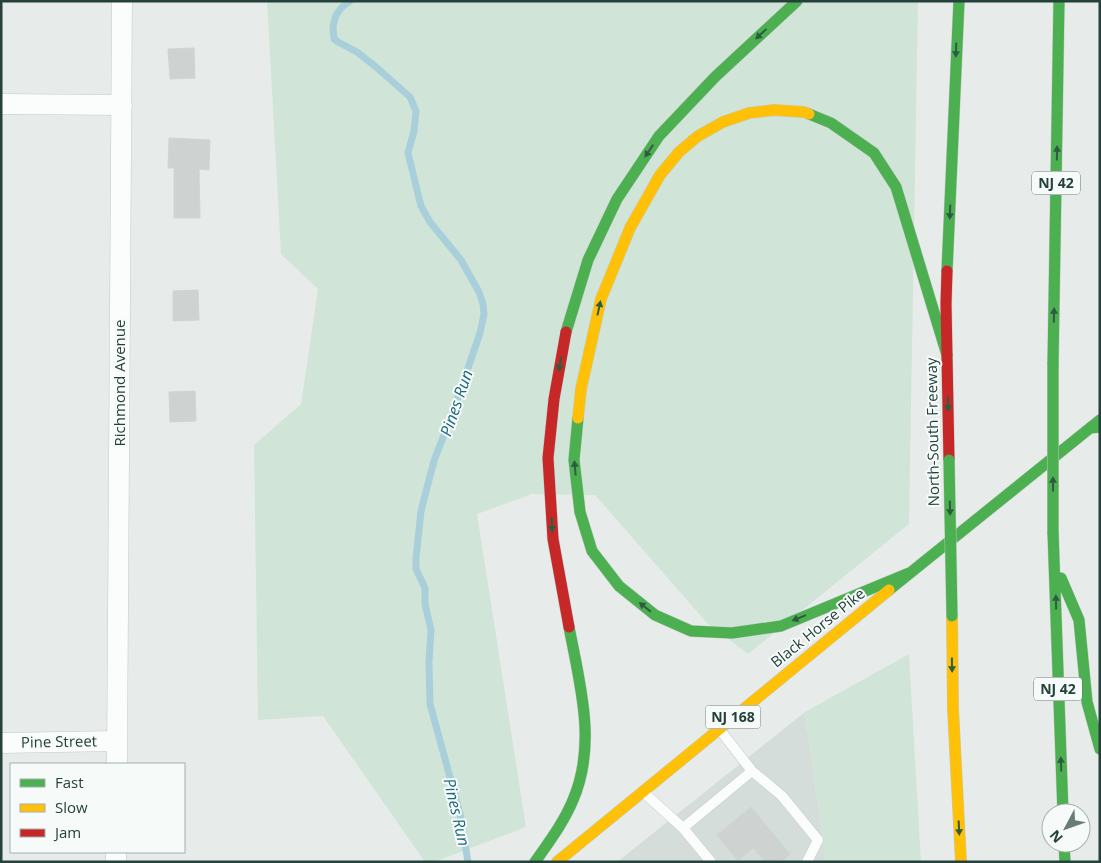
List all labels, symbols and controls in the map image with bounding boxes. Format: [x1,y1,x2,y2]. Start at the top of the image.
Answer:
one-way arrow [755,28,767,40]
one-way arrow [952,42,960,58]
one-way arrow [644,145,654,158]
one-way arrow [1053,145,1061,161]
road number: NJ 42 [1032,172,1080,194]
one-way arrow [946,205,954,221]
one-way arrow [595,300,603,315]
one-way arrow [1050,307,1058,323]
street label: Richmond Avenue [109,320,129,446]
one-way arrow [556,356,564,372]
street label: North-South Freeway [921,357,943,507]
water label: Pines Run [434,367,478,439]
one-way arrow [944,396,952,412]
one-way arrow [571,460,579,476]
one-way arrow [1049,475,1057,491]
one-way arrow [946,501,954,517]
one-way arrow [548,518,556,534]
street label: Black Horse Pike [766,583,869,671]
one-way arrow [1052,594,1060,610]
one-way arrow [639,601,652,612]
one-way arrow [791,614,806,622]
one-way arrow [949,657,957,673]
road number: NJ 42 [1034,678,1082,701]
road number: NJ 168 [706,706,760,729]
street label: Pine Street [21,730,97,752]
one-way arrow [1056,756,1064,772]
legend [10,763,185,853]
text: Fast [55,772,84,792]
water label: Pines Run [439,776,475,848]
text: Slow [55,797,88,817]
north arrow [1041,803,1091,853]
one-way arrow [955,820,963,836]
text: Jam [53,822,81,842]
text: N [1045,826,1067,847]

